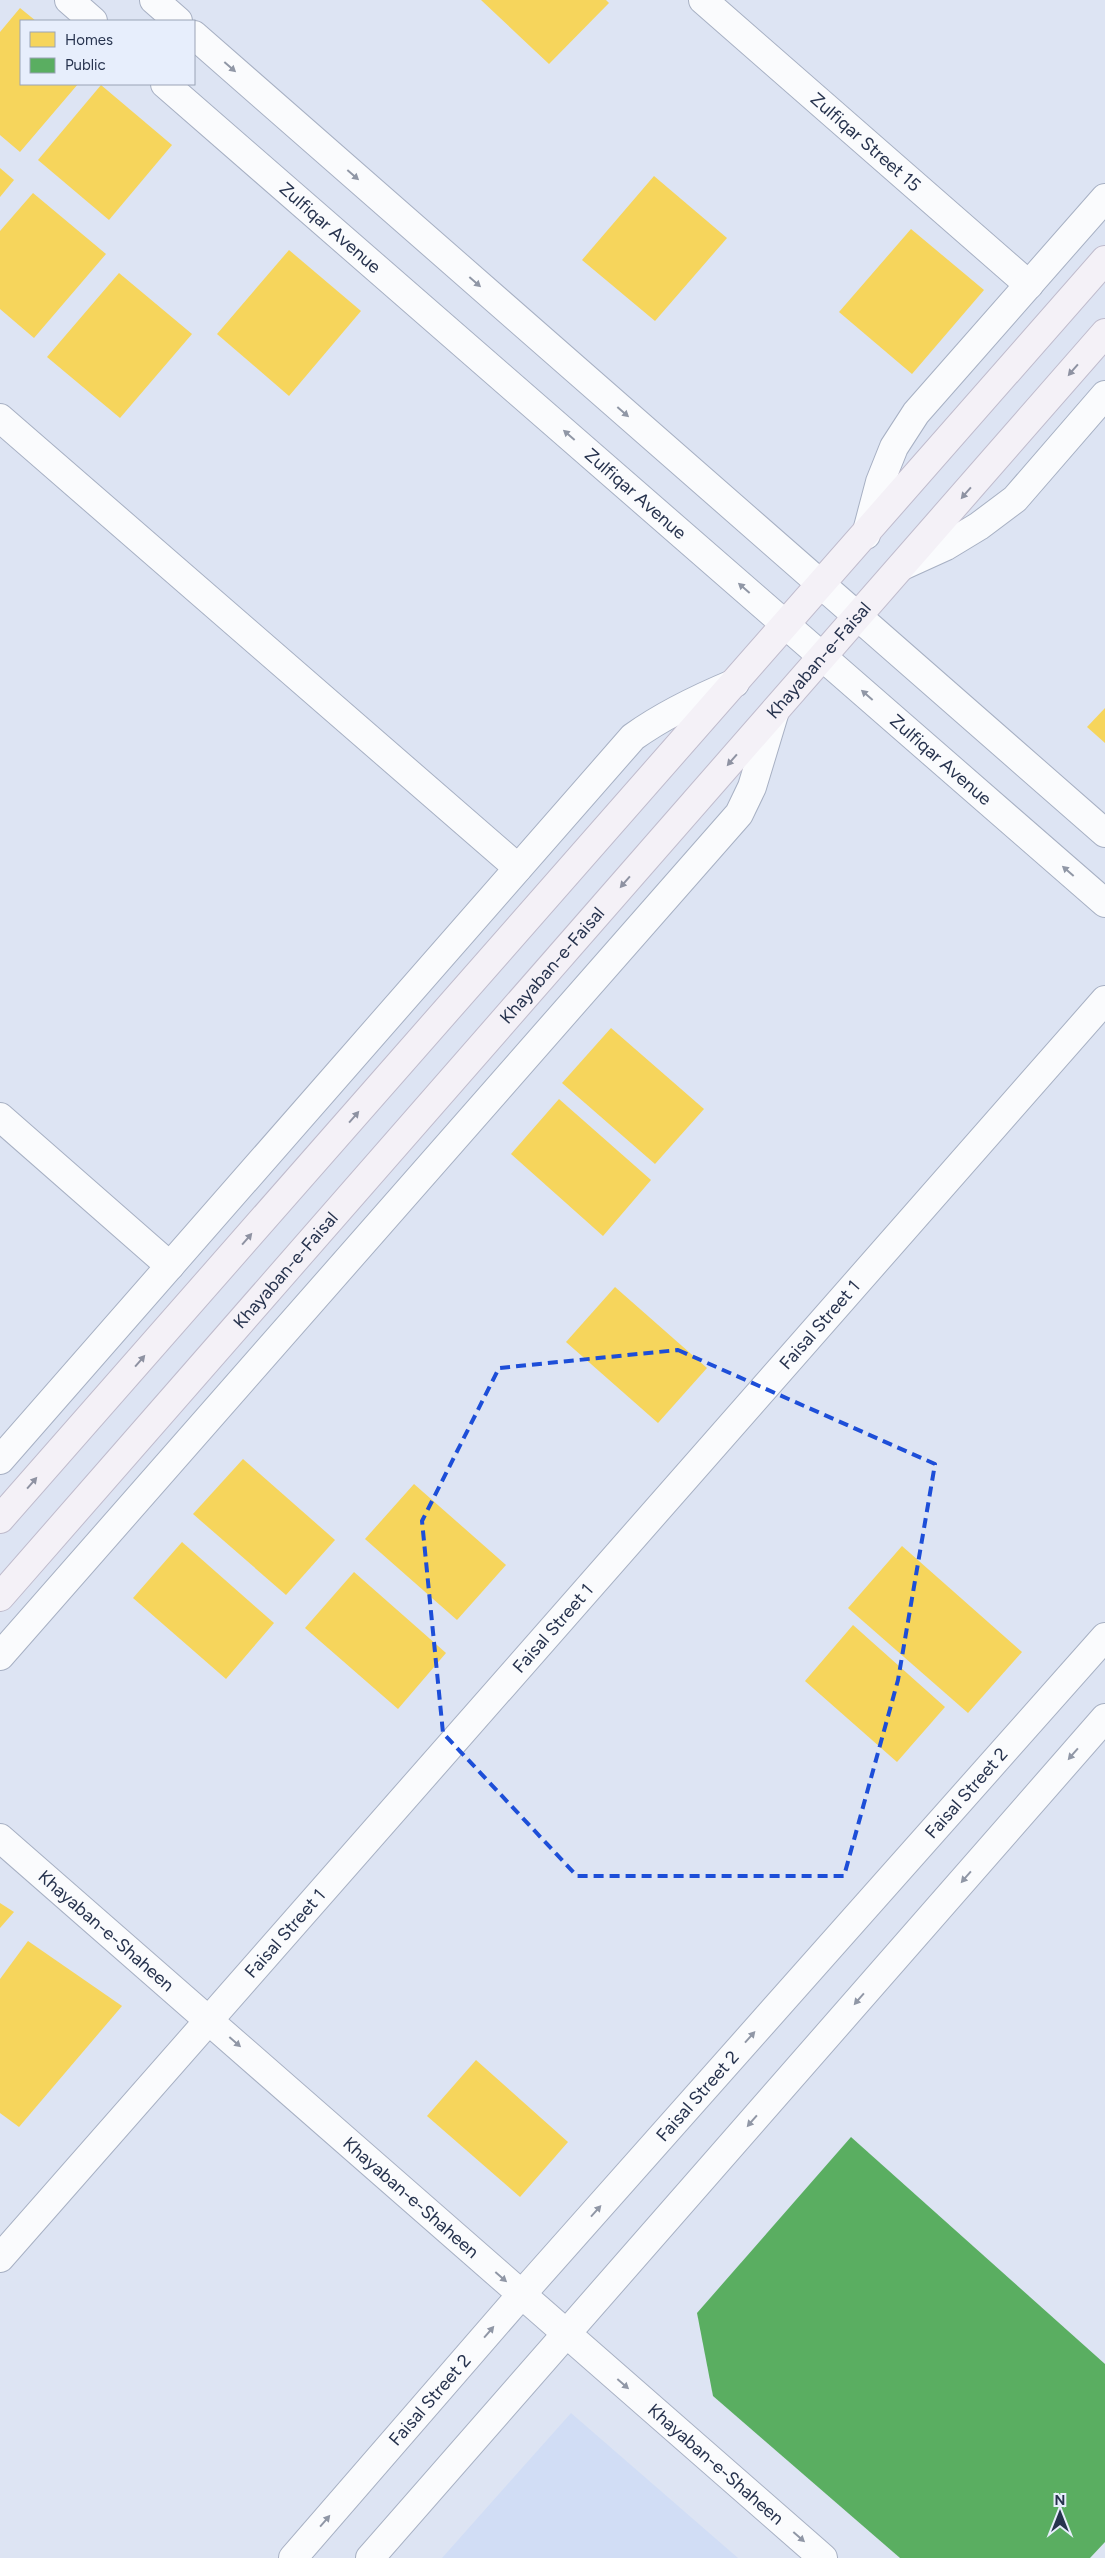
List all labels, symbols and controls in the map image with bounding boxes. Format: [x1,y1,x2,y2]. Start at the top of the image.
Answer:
legend [20,20,195,85]
text: Homes [65,31,113,49]
text: Public [65,56,106,74]
one-way arrow [224,62,237,73]
street label: Zulfiqar Street 15 [806,88,925,196]
one-way arrow [346,169,359,180]
street label: Zulfiqar Avenue [275,178,386,278]
one-way arrow [468,276,481,287]
one-way arrow [1067,364,1079,376]
one-way arrow [617,406,629,418]
one-way arrow [562,430,575,441]
street label: Zulfiqar Avenue [580,444,691,544]
one-way arrow [960,486,972,498]
one-way arrow [739,582,751,594]
street label: Khayaban-e-Faisal [762,598,876,723]
one-way arrow [860,689,873,700]
street label: Zulfiqar Avenue [886,710,996,810]
one-way arrow [727,753,738,766]
one-way arrow [1062,865,1075,876]
one-way arrow [620,875,631,888]
street label: Khayaban-e-Faisal [495,902,609,1028]
one-way arrow [348,1111,360,1123]
street label: Khayaban-e-Faisal [229,1207,343,1333]
one-way arrow [241,1233,253,1245]
street label: Faisal Street 1 [775,1276,865,1374]
one-way arrow [134,1354,145,1367]
one-way arrow [26,1477,38,1489]
street label: Faisal Street 1 [508,1579,598,1677]
street label: Faisal Street 2 [920,1743,1012,1843]
one-way arrow [1067,1748,1079,1760]
street label: Khayaban-e-Shaheen [34,1866,179,1996]
one-way arrow [960,1870,972,1882]
street label: Faisal Street 1 [240,1884,330,1983]
one-way arrow [854,1993,865,2005]
one-way arrow [745,2030,756,2043]
one-way arrow [228,2036,240,2048]
street label: Faisal Street 2 [651,2046,744,2146]
one-way arrow [746,2115,758,2127]
street label: Khayaban-e-Shaheen [339,2132,483,2263]
one-way arrow [590,2205,602,2217]
one-way arrow [495,2271,507,2282]
one-way arrow [483,2326,494,2339]
street label: Faisal Street 2 [384,2350,476,2450]
one-way arrow [616,2379,629,2390]
street label: Khayaban-e-Shaheen [643,2399,788,2529]
north arrow [1035,2488,1085,2538]
text: N [1055,2492,1065,2509]
one-way arrow [319,2516,331,2528]
one-way arrow [792,2531,805,2542]

